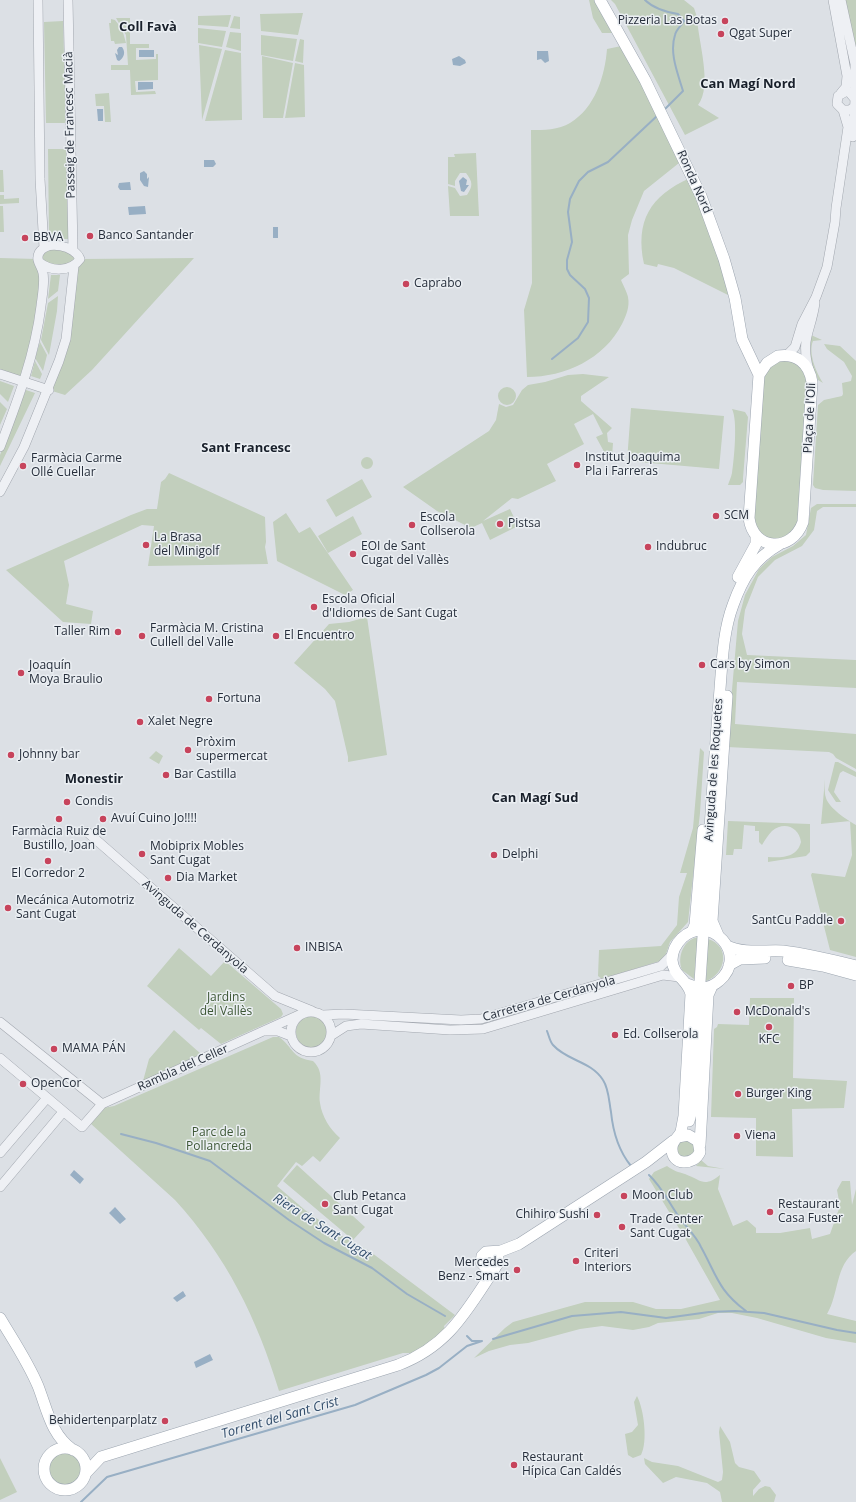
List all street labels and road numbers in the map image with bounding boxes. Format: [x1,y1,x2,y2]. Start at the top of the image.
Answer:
street label: Passeig de Francesc Macià [62,51,78,199]
street label: Ronda Nord [674,148,714,216]
street label: Plaça de l'Oli [801,382,819,454]
street label: Avinguda de les Roquetes [702,698,726,842]
street label: Avinguda de Cerdanyola [139,877,251,977]
street label: Carretera de Cerdanyola [481,973,617,1025]
street label: Rambla del Celler [136,1042,230,1094]

